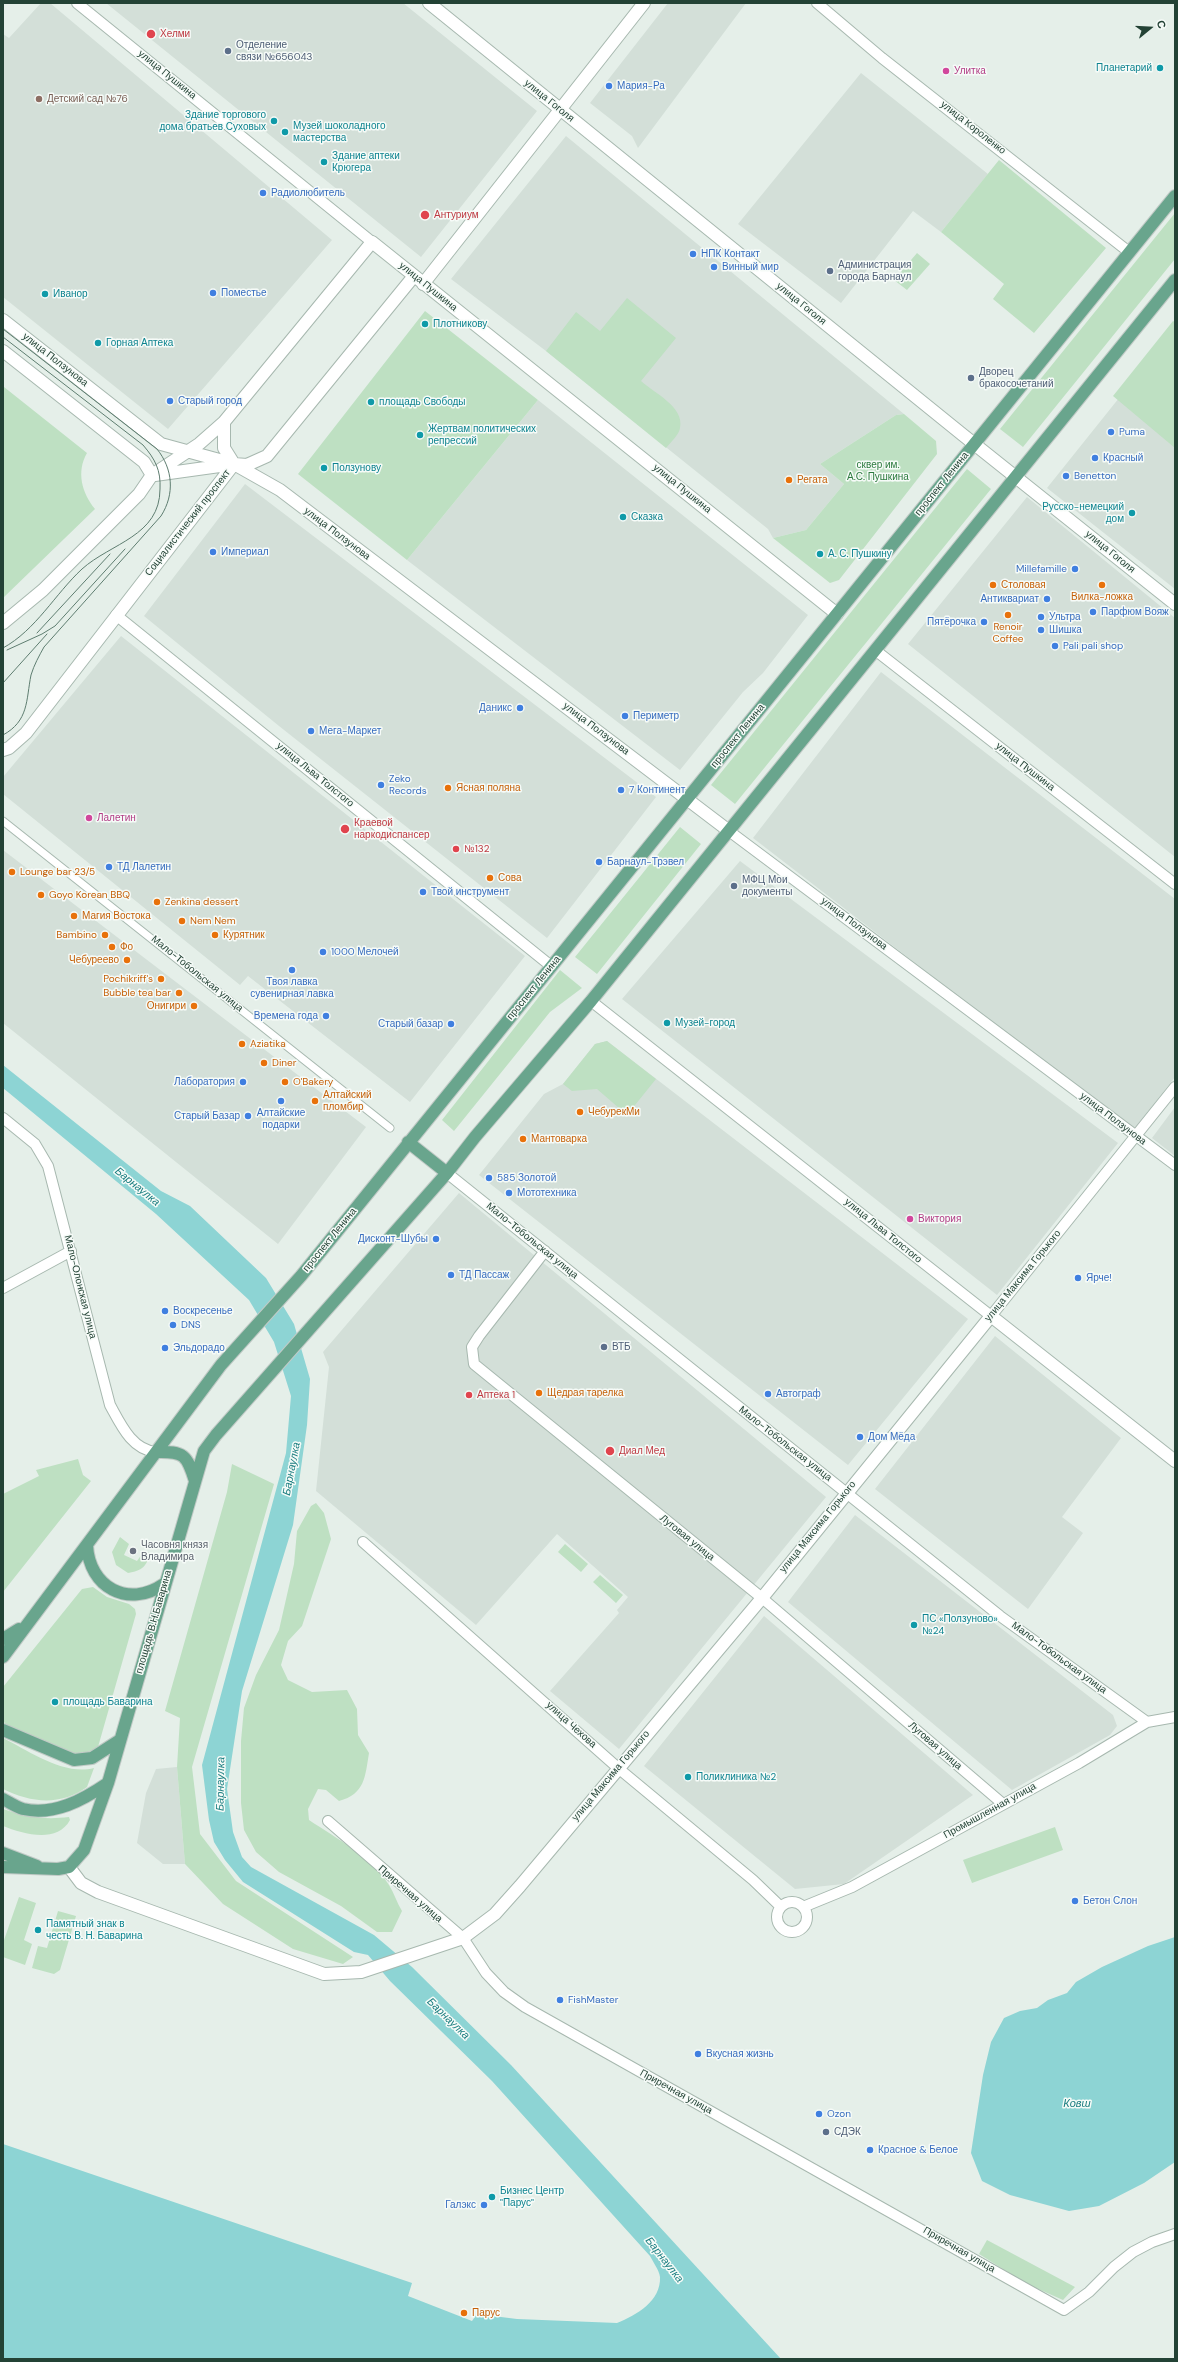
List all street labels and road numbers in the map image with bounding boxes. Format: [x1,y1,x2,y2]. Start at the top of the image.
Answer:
street label: улица Пушкина [135,48,199,102]
street label: улица Гоголя [522,77,576,125]
street label: улица Короленко [938,99,1008,157]
street label: улица Пушкина [396,260,460,314]
street label: улица Гоголя [774,280,828,328]
street label: улица Ползунова [20,331,90,389]
street label: проспект Ленина [913,450,971,518]
street label: улица Пушкина [650,462,714,516]
street label: Социалистический проспект [143,467,233,579]
street label: улица Ползунова [302,505,372,563]
street label: улица Гоголя [1083,528,1137,576]
street label: улица Ползунова [561,700,631,758]
street label: проспект Ленина [709,702,767,770]
street label: улица Льва Толстого [274,740,356,810]
street label: улица Пушкина [993,740,1057,794]
street label: улица Ползунова [819,895,889,953]
street label: Мало-Тобольская улица [149,933,245,1015]
street label: проспект Ленина [505,954,563,1022]
street label: улица Ползунова [1078,1090,1148,1148]
street label: улица Льва Толстого [842,1196,924,1266]
street label: Мало-Тобольская улица [484,1200,580,1282]
street label: проспект Ленина [301,1206,359,1274]
street label: улица Максима Горького [982,1228,1064,1324]
street label: Мало-Олонская улица [61,1234,99,1340]
street label: Мало-Тобольская улица [736,1404,834,1484]
street label: улица Максима Горького [777,1479,859,1575]
street label: Луговая улица [657,1512,717,1564]
street label: площадь В.Н.Баварина [133,1569,175,1675]
street label: Мало-Тобольская улица [1009,1619,1109,1697]
street label: улица Чехова [543,1699,599,1751]
street label: Луговая улица [906,1719,964,1773]
street label: улица Максима Горького [570,1728,652,1824]
street label: Промышленная улица [942,1781,1038,1841]
street label: Приречная улица [376,1863,444,1925]
street label: Приречная улица [638,2067,714,2117]
street label: Приречная улица [921,2225,997,2275]

